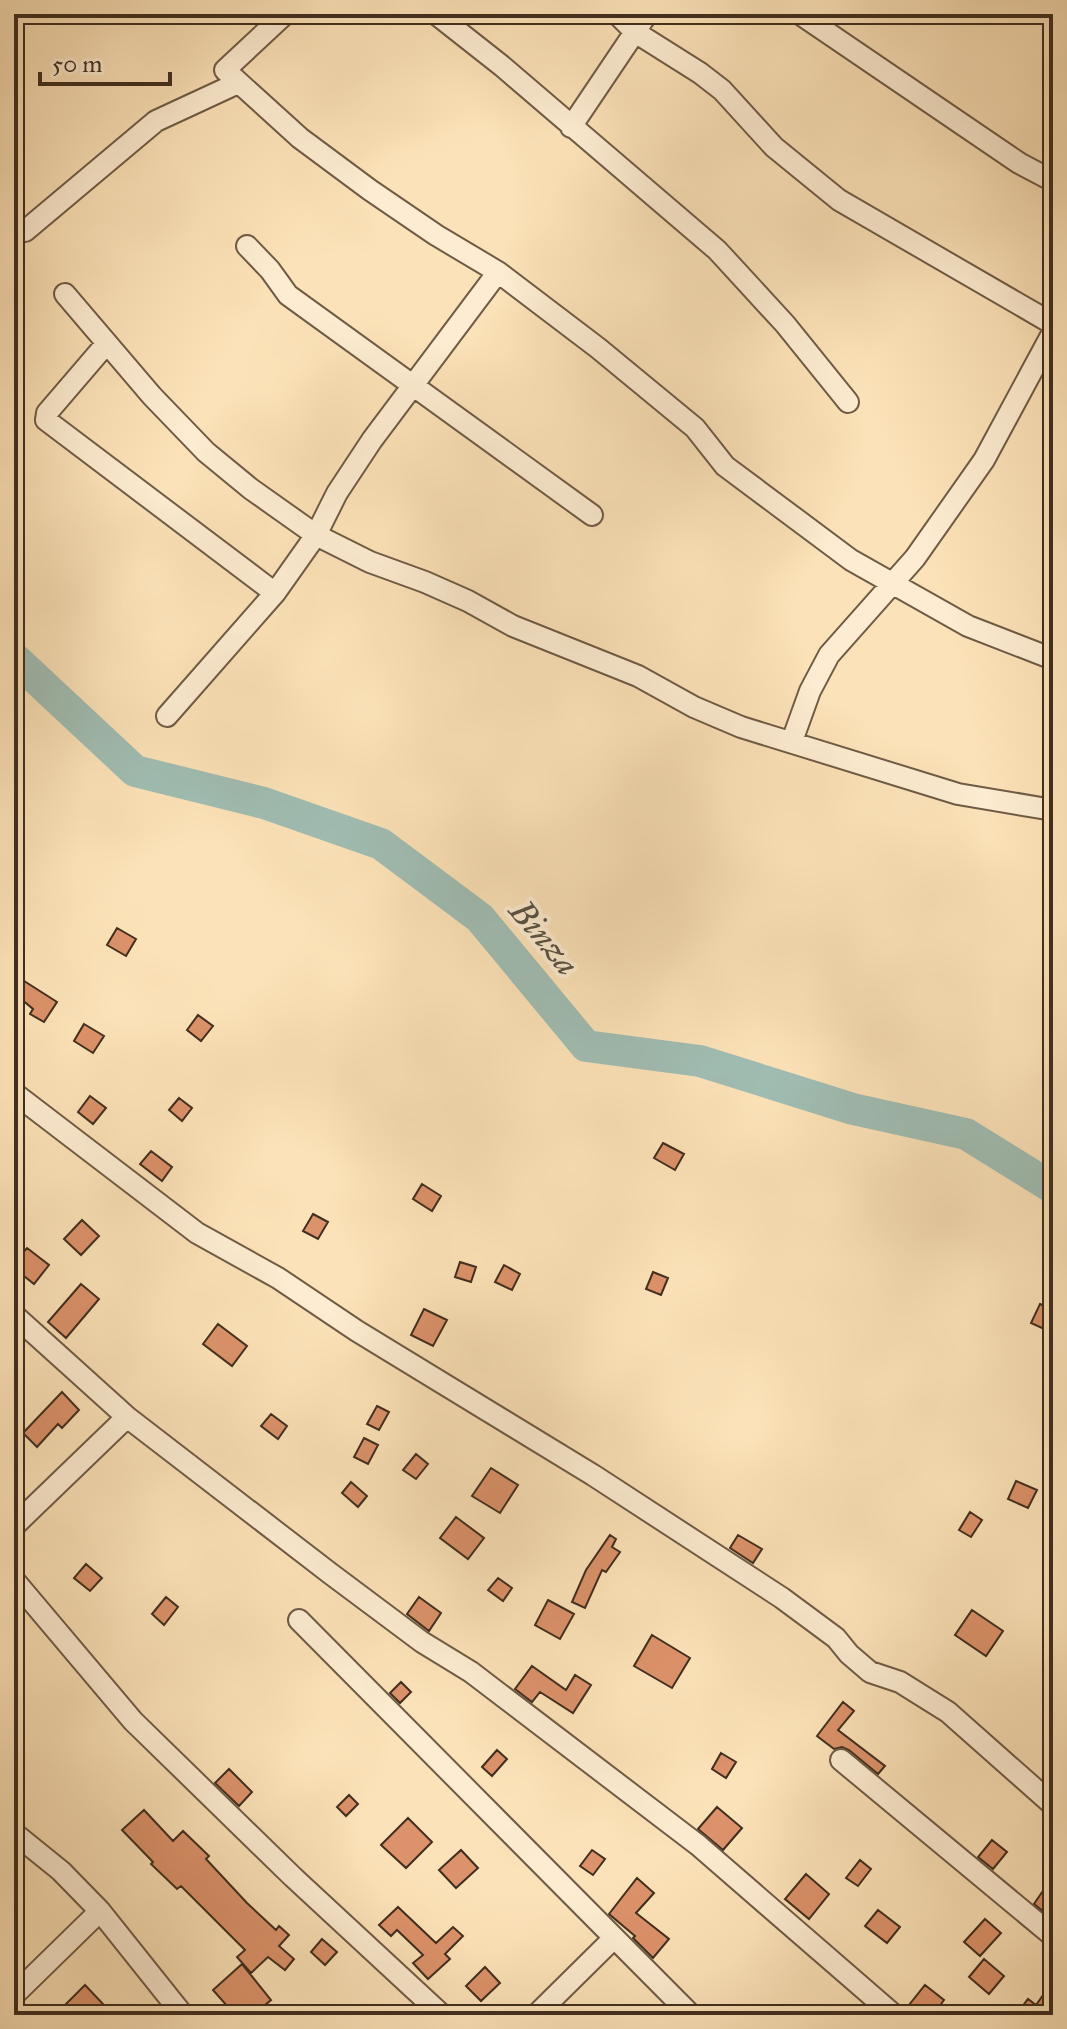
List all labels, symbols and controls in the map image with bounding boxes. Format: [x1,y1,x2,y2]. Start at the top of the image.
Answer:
scale bar [40,36,170,86]
text: 50 m [52,49,102,79]
water label: Binza [500,890,588,984]

